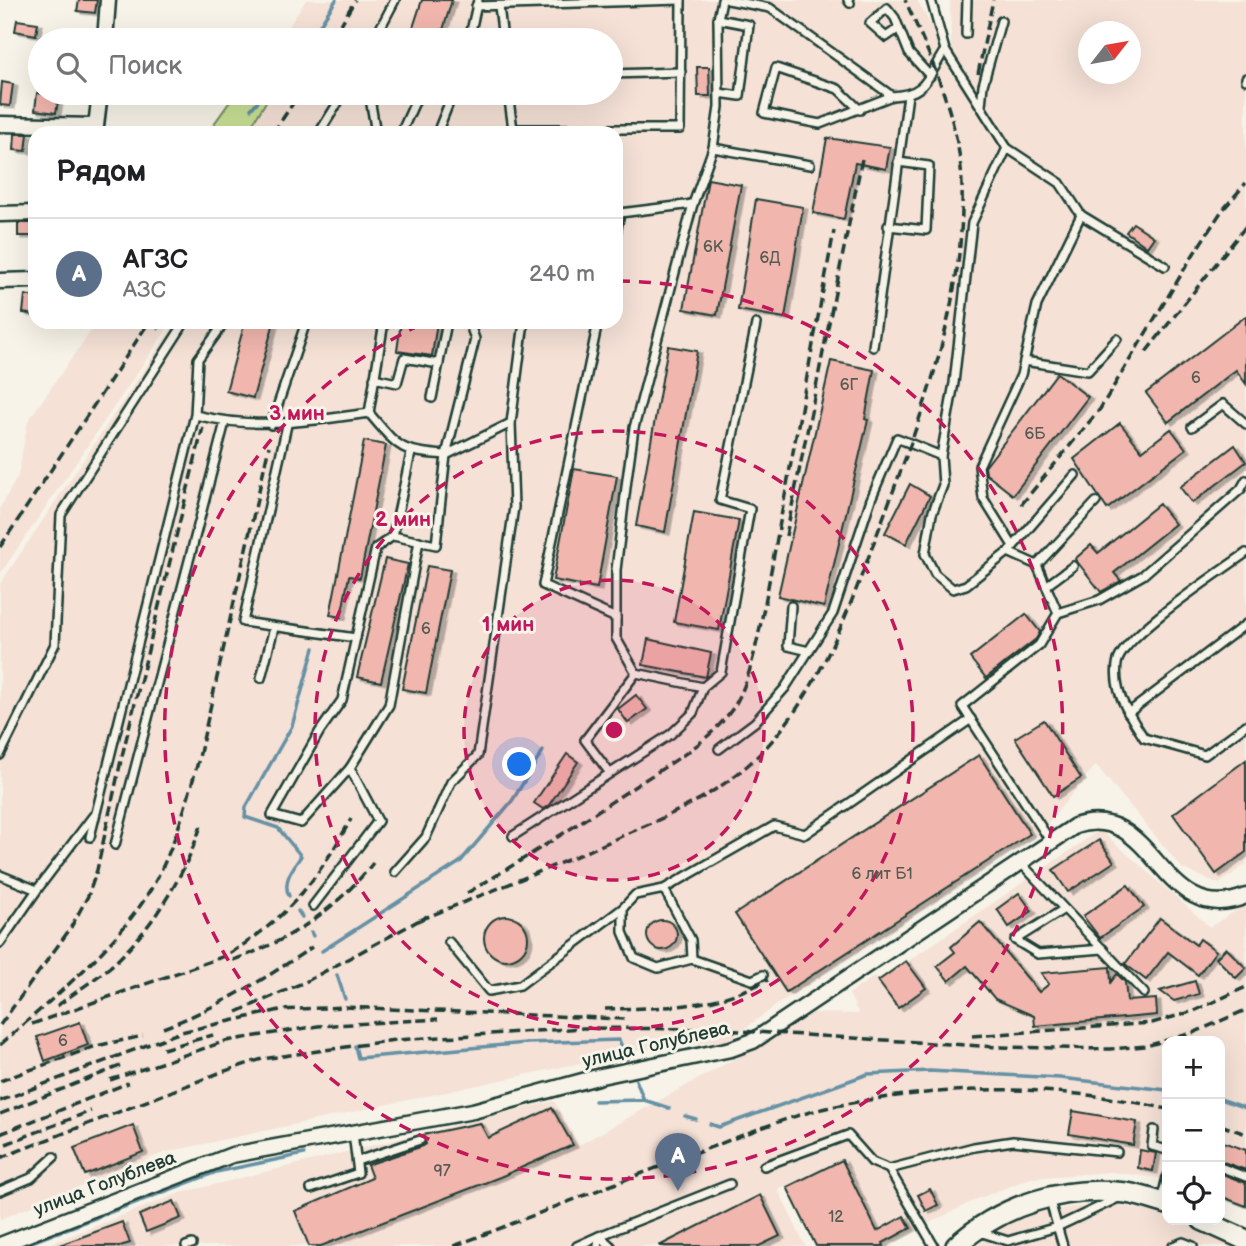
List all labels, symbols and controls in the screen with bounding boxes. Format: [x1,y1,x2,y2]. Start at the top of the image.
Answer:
north arrow [1078,21,1141,84]
search box [28,28,623,105]
icon: search [52,48,90,86]
text: Поиск [108,51,182,82]
text: Рядом [56,154,146,190]
house number: 6К [703,238,724,257]
text: АГЗС [123,245,188,276]
house number: 6Д [759,249,781,268]
text: A [72,260,86,288]
text: 240 m [529,260,595,288]
text: АЗС [123,276,166,304]
house number: 6 [1191,369,1201,388]
house number: 6Г [840,376,858,395]
text: 3 мин [269,401,325,426]
house number: 6Б [1025,425,1046,444]
text: 2 мин [375,507,431,532]
text: 1 мин [482,612,534,637]
house number: 6 [421,620,431,639]
centre of rings [602,718,626,742]
your location [502,747,536,781]
house number: 6 лит Б1 [851,865,913,884]
street label: улица Голублева [580,1017,732,1073]
house number: 6 [58,1032,68,1051]
map controls [1162,1036,1225,1225]
button: + [1162,1036,1225,1099]
button: − [1162,1099,1225,1162]
pin: A [655,1133,701,1191]
street label: улица Голублева [31,1146,179,1222]
house number: 97 [433,1162,451,1181]
button: locate [1162,1162,1225,1225]
house number: 12 [828,1208,844,1227]

